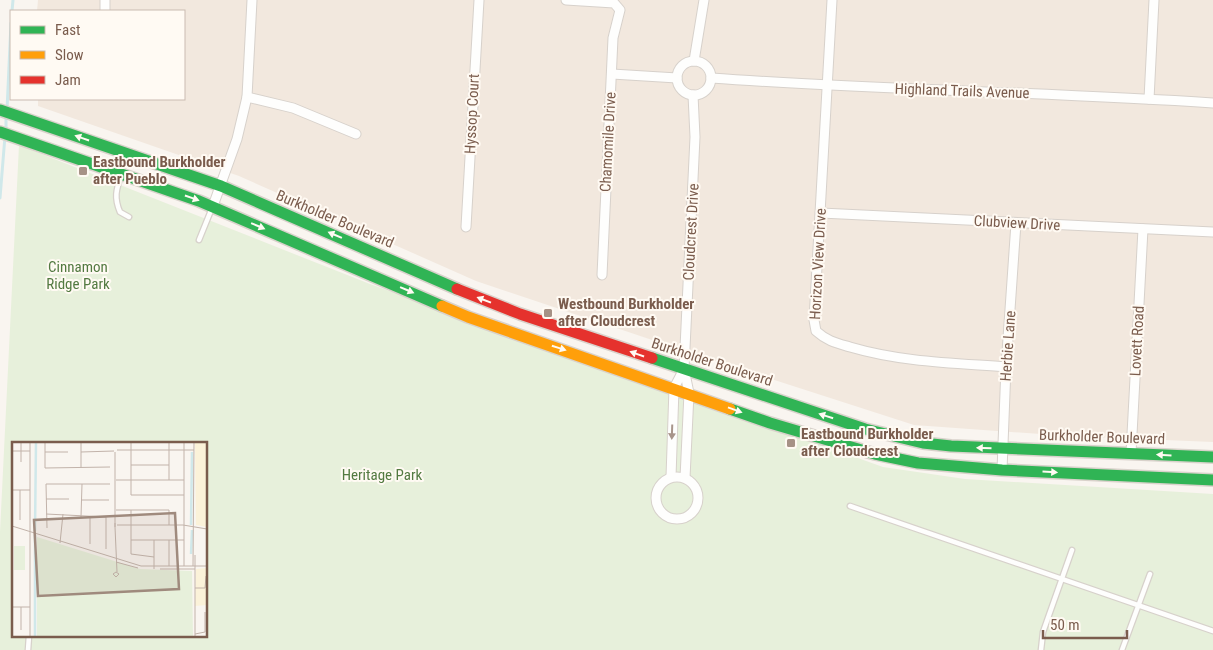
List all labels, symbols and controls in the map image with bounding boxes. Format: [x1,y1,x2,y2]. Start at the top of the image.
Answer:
legend [10,10,185,100]
text: Fast [55,21,80,39]
text: Slow [55,46,84,64]
text: Jam [55,71,81,89]
street label: Hyssop Court [461,73,483,155]
street label: Highland Trails Avenue [894,80,1030,102]
street label: Chamomile Drive [596,91,620,193]
one-way arrow [75,134,90,141]
place label: Eastbound Burkholder after Pueblo [93,153,226,188]
marker: Eastbound Burkholder after Pueblo [77,165,89,177]
street label: Cloudcrest Drive [679,183,703,281]
street label: Burkholder Boulevard [273,186,397,252]
one-way arrow [185,194,200,202]
street label: Horizon View Drive [806,208,830,320]
street label: Clubview Drive [973,212,1061,234]
one-way arrow [251,222,265,230]
one-way arrow [328,231,342,239]
park label: Cinnamon Ridge Park [46,258,110,293]
one-way arrow [400,286,415,294]
place label: Westbound Burkholder after Cloudcrest [558,295,694,330]
one-way arrow [476,296,491,304]
street label: Lovett Road [1126,305,1148,377]
marker: Westbound Burkholder after Cloudcrest [542,307,554,319]
street label: Herbie Lane [997,310,1019,382]
street label: Burkholder Boulevard [649,334,775,390]
one-way arrow [551,345,566,352]
one-way arrow [630,349,645,357]
one-way arrow [728,406,743,414]
one-way arrow [818,412,833,420]
one-way arrow [668,425,676,441]
place label: Eastbound Burkholder after Cloudcrest [801,425,934,460]
street label: Burkholder Boulevard [1039,426,1165,448]
marker: Eastbound Burkholder after Cloudcrest [785,437,797,449]
inset map [12,442,208,638]
one-way arrow [976,444,992,452]
one-way arrow [1156,450,1172,458]
park label: Heritage Park [342,466,423,484]
one-way arrow [1043,469,1059,477]
scale bar [1043,608,1127,640]
text: 50 m [1050,616,1080,634]

